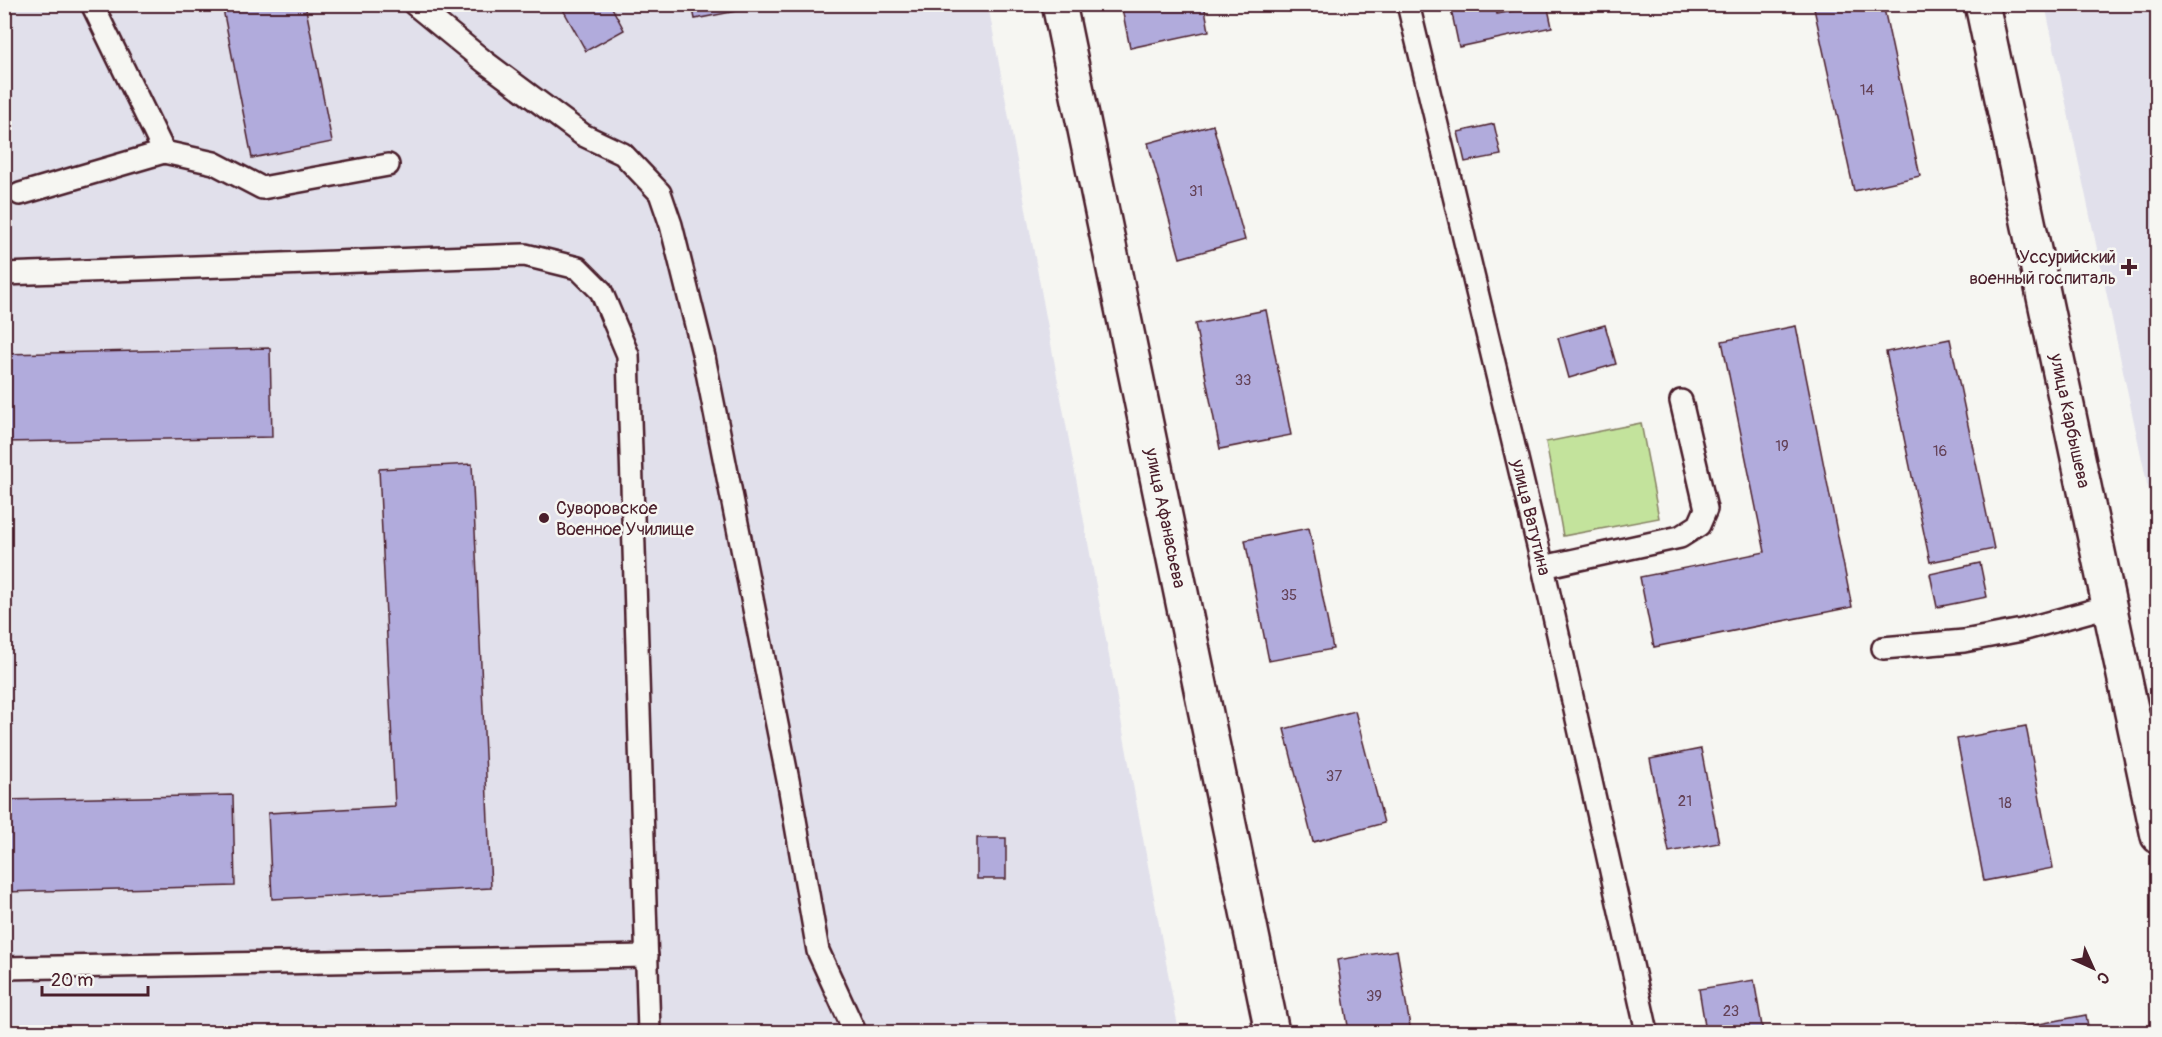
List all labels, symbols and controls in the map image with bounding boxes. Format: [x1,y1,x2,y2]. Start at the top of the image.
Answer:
house number: 14 [1860,81,1875,100]
house number: 31 [1189,182,1203,201]
place label: Уссурийский военный госпиталь [1969,246,2116,290]
marker: Уссурийский военный госпиталь [2120,258,2138,276]
street label: улица Карбышева [2045,351,2096,490]
house number: 33 [1235,371,1251,390]
house number: 19 [1775,437,1789,456]
house number: 16 [1933,442,1947,461]
street label: улица Афанасьева [1140,445,1191,590]
street label: улица Ватутина [1506,456,1556,578]
place label: Суворовское Военное Училище [556,497,694,541]
marker: Суворовское Военное Училище [537,511,551,525]
house number: 35 [1281,586,1297,605]
house number: 37 [1326,767,1342,786]
house number: 21 [1678,792,1692,811]
house number: 18 [1998,794,2012,813]
north arrow [2063,938,2123,998]
scale bar [42,959,148,997]
text: С [2092,967,2113,989]
text: 20 m [51,969,93,992]
house number: 39 [1366,987,1382,1006]
house number: 23 [1723,1002,1739,1021]

